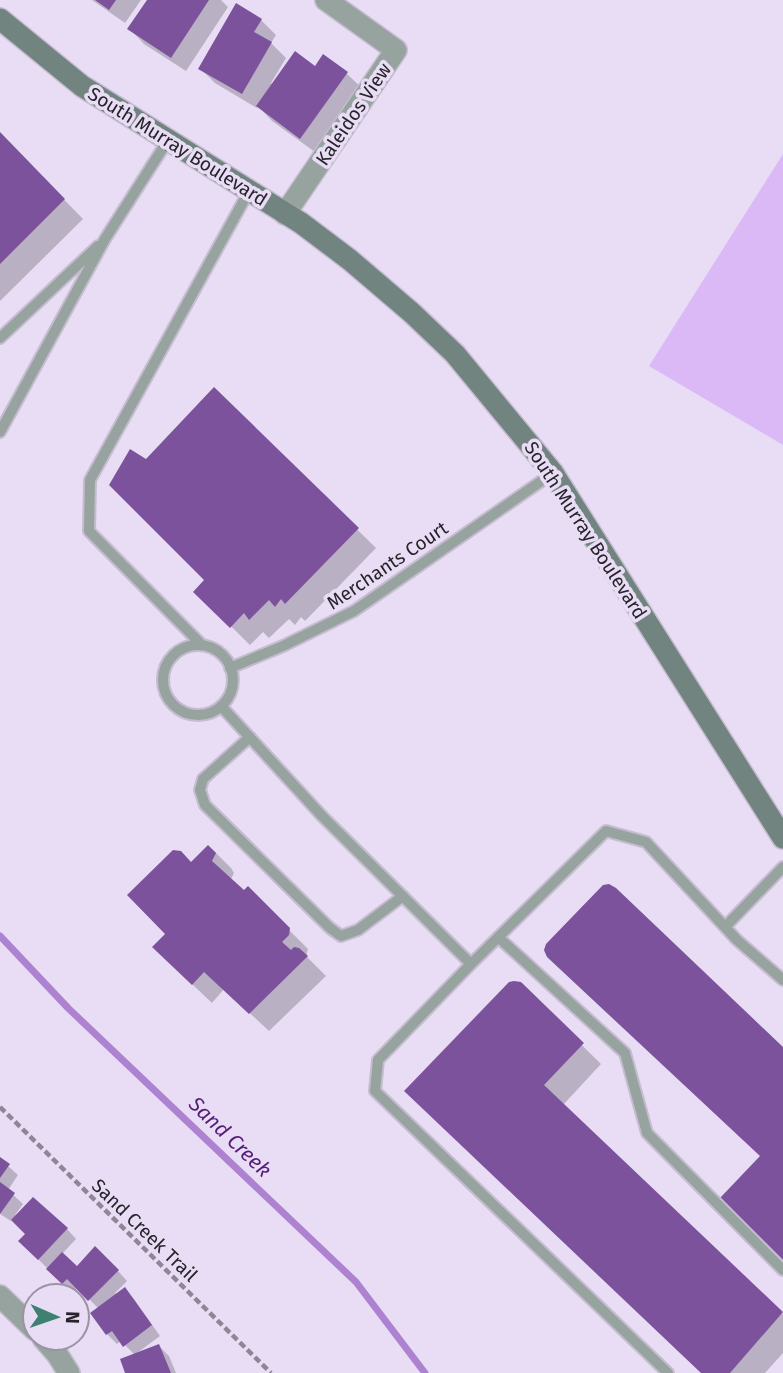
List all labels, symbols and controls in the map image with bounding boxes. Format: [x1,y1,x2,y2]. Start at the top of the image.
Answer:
street label: Kaleidos View [311,58,396,170]
street label: South Murray Boulevard [84,82,272,211]
street label: South Murray Boulevard [520,437,652,623]
street label: Merchants Court [322,516,452,614]
water label: Sand Creek [182,1090,277,1183]
street label: Sand Creek Trail [87,1174,203,1287]
north arrow [21,1282,91,1352]
text: N [61,1311,84,1324]

